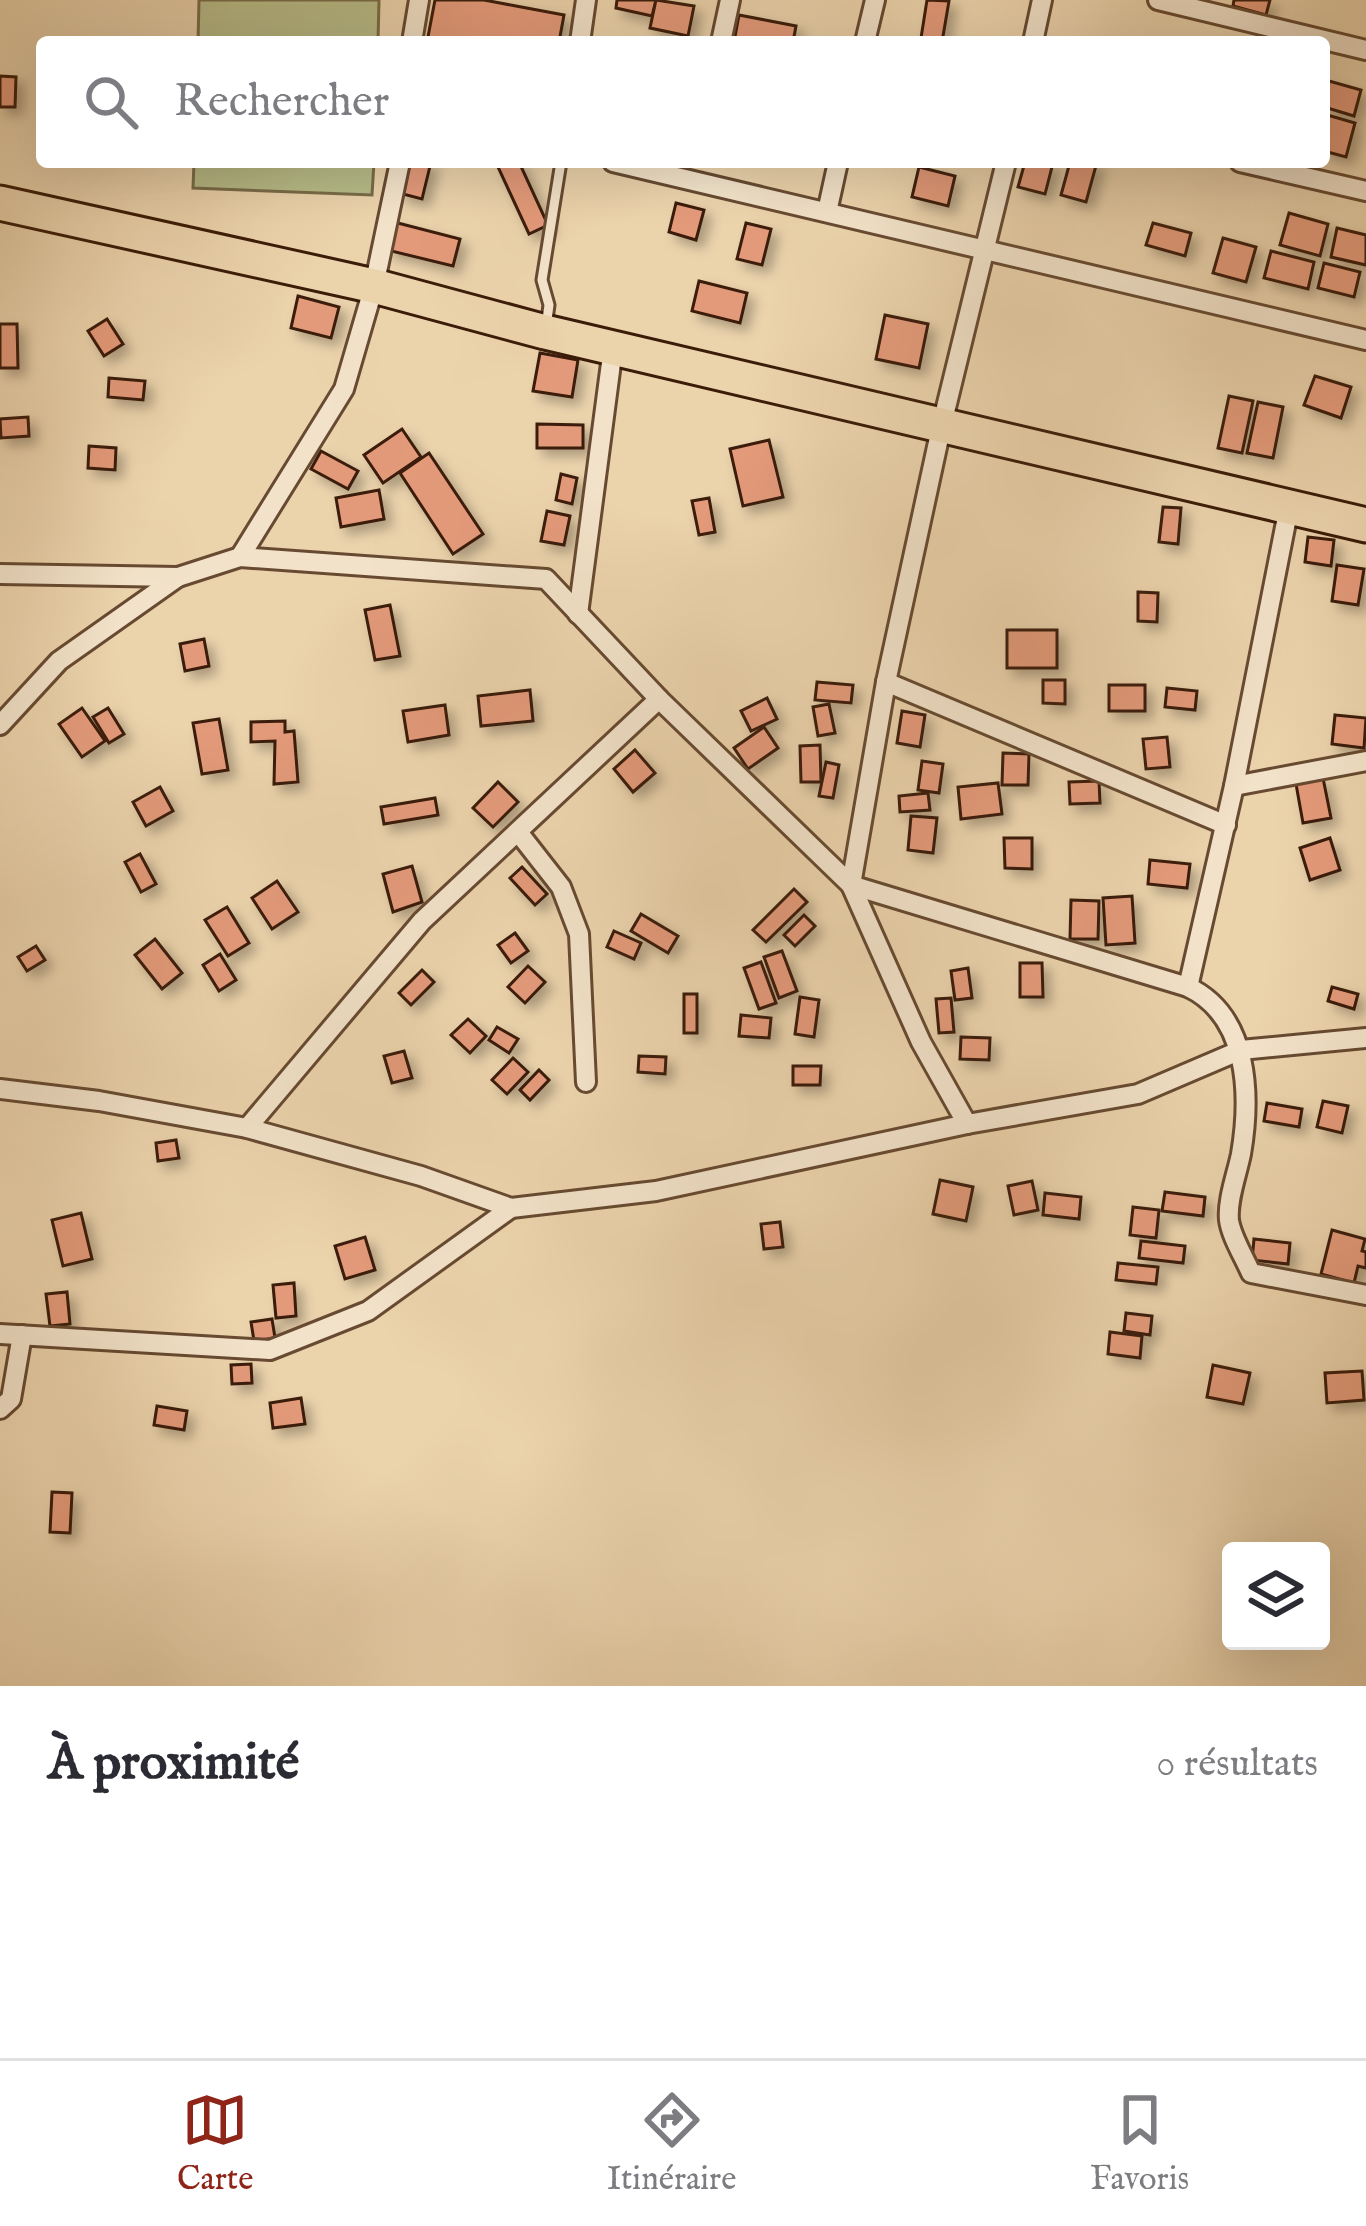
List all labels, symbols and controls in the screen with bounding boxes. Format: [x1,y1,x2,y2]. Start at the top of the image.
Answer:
search box [36,36,1330,168]
icon: search [78,69,144,135]
text: Rechercher [174,74,389,131]
map controls [1222,1542,1330,1650]
button: layers [1222,1542,1330,1650]
text: À proximité [48,1732,299,1797]
text: 0 résultats [1156,1740,1318,1789]
tab: Carte [177,2087,253,2201]
tab: Itinéraire [607,2087,736,2201]
tab: Favoris [1090,2087,1189,2201]

